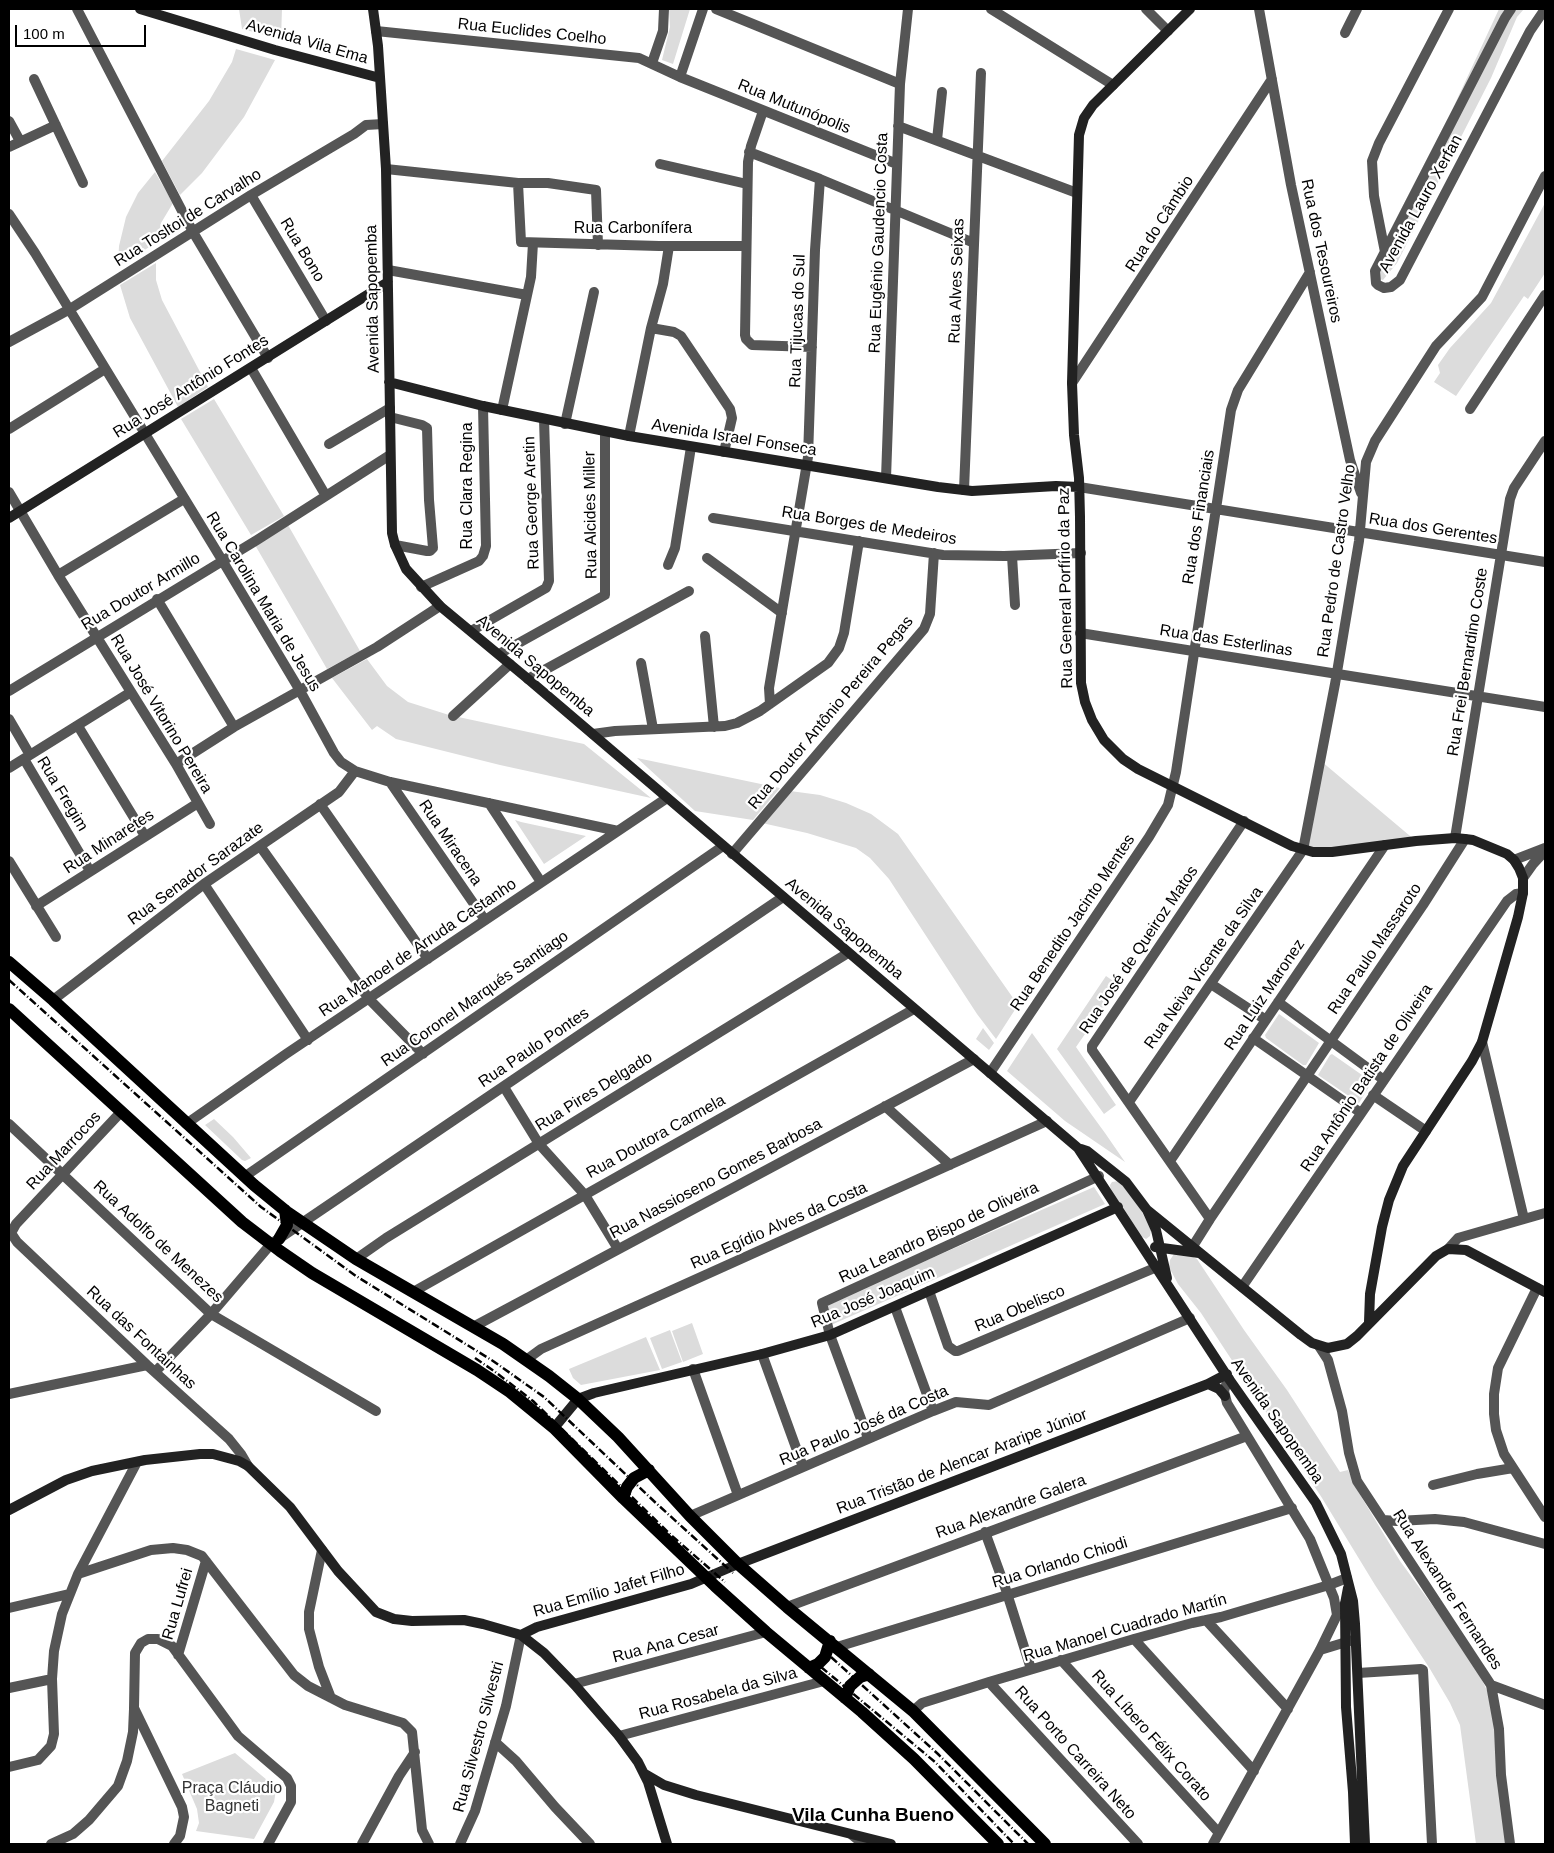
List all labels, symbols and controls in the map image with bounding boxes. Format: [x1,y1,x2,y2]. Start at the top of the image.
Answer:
scale bar [18,15,149,47]
street label: Avenida Vila Ema [244,15,370,69]
street label: Rua Euclides Coelho [457,15,607,49]
text: 100 m [23,25,65,42]
street label: Rua Mutunópolis [735,76,853,138]
street label: Rua Eugênio Gaudencio Costa [866,132,892,354]
street label: Avenida Lauro Xerfan [1375,132,1467,276]
street label: Rua Tosltoi de Carvalho [111,165,265,271]
street label: Rua do Câmbio [1122,172,1198,276]
street label: Rua dos Tesoureiros [1296,177,1346,325]
street label: Rua Bono [275,215,329,285]
street label: Rua Alves Seixas [945,218,969,344]
street label: Rua Carbonífera [574,219,692,239]
street label: Avenida Sapopemba [362,225,384,373]
street label: Rua Tijucas do Sul [786,254,810,388]
street label: Rua José Antônio Fontes [110,331,272,443]
street label: Avenida Israel Fonseca [650,415,818,461]
street label: Rua Clara Regina [458,422,478,550]
street label: Rua George Aretin [520,436,544,570]
street label: Rua dos Financiais [1179,448,1219,586]
street label: Rua Alcides Miller [580,451,602,579]
street label: Rua Pedro de Castro Velho [1314,463,1360,659]
street label: Rua General Porfírio da Paz [1055,487,1077,689]
street label: Rua Borges de Medeiros [780,503,958,549]
street label: Rua Carolina Maria de Jesus [202,509,324,695]
street label: Rua dos Gerentes [1367,509,1499,549]
street label: Rua Doutor Armillo [78,549,204,635]
street label: Rua Frei Bernardino Coste [1444,567,1492,757]
street label: Avenida Sapopemba [472,611,598,721]
street label: Rua Doutor Antônio Pereira Pegas [744,612,918,814]
street label: Rua das Esterlinas [1158,621,1294,661]
street label: Rua José Vitorino Pereira [106,631,216,797]
street label: Rua Fregim [32,753,92,835]
street label: Rua Miracena [414,796,486,890]
street label: Rua Minaretes [60,806,158,878]
street label: Rua Senador Sarazate [125,818,267,930]
street label: Rua Benedito Jacinto Mentes [1007,831,1139,1015]
street label: Rua José de Queiroz Matos [1076,862,1202,1038]
street label: Avenida Sapopemba [781,874,907,984]
street label: Rua Manoel de Arruda Castanho [316,875,520,1021]
street label: Rua Paulo Massaroto [1324,880,1426,1018]
street label: Rua Neiva Vicente da Silva [1141,883,1267,1053]
street label: Rua Coronel Marqués Santiago [378,927,572,1071]
street label: Rua Luiz Maronez [1221,936,1309,1054]
street label: Rua Antônio Batista de Oliveira [1297,980,1437,1176]
street label: Rua Paulo Pontes [475,1004,593,1092]
street label: Rua Pires Delgado [532,1048,656,1136]
street label: Rua Doutora Carmela [583,1091,729,1183]
street label: Rua Marrocos [23,1108,105,1194]
street label: Rua Nassioseno Gomes Barbosa [607,1115,825,1243]
street label: Rua Adolfo de Menezes [89,1177,227,1307]
street label: Rua Egídio Alves da Costa [688,1178,870,1274]
street label: Rua Leandro Bispo de Oliveira [836,1178,1042,1288]
street label: Rua José Joaquim [808,1263,938,1333]
street label: Rua Obelisco [972,1281,1068,1337]
street label: Rua das Fontainhas [82,1282,200,1394]
street label: Avenida Sapopemba [1227,1355,1327,1487]
street label: Rua Paulo José da Costa [777,1382,951,1470]
street label: Rua Tristão de Alencar Araripe Júnior [834,1405,1090,1519]
street label: Rua Alexandre Galera [933,1471,1089,1543]
street label: Rua Alexandre Fernandes [1388,1506,1506,1674]
street label: Rua Orlando Chiodi [990,1533,1130,1593]
street label: Rua Emílio Jafet Filho [531,1560,687,1622]
street label: Rua Lufrei [159,1566,197,1642]
street label: Rua Manoel Cuadrado Martín [1021,1590,1229,1666]
street label: Rua Ana Cesar [611,1621,721,1667]
street label: Rua Silvestro Silvestri [450,1659,508,1815]
street label: Rua Rosabela da Silva [637,1664,799,1724]
street label: Rua Líbero Félix Corato [1087,1666,1215,1806]
street label: Rua Porto Carreira Neto [1010,1682,1140,1824]
park label: Praça Cláudio Bagneti [182,1779,282,1817]
district label: Vila Cunha Bueno [792,1805,954,1827]

